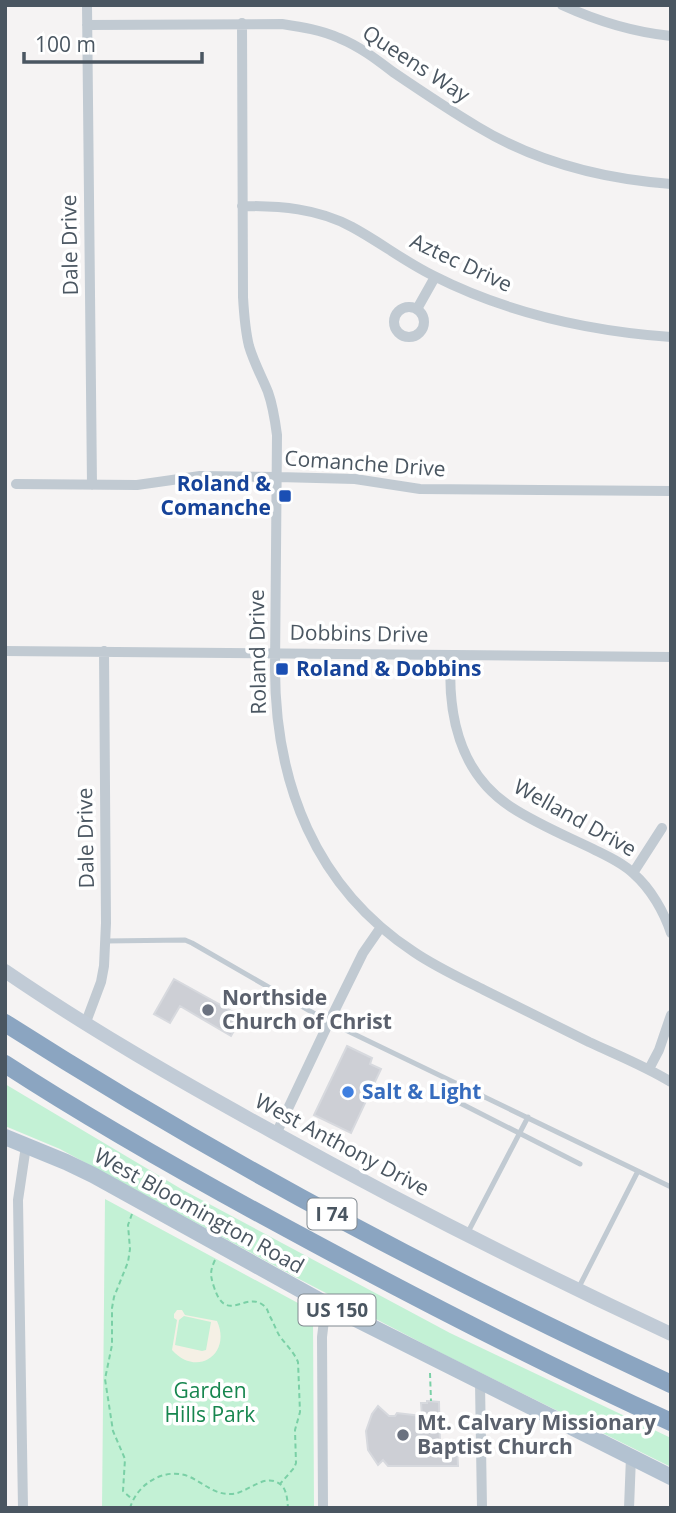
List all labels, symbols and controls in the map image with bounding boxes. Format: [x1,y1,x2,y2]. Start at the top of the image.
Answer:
street label: Queens Way [357,18,476,109]
scale bar [24,21,203,65]
text: 100 m [35,30,96,58]
street label: Dale Drive [54,194,84,296]
street label: Aztec Drive [406,226,517,298]
street label: Comanche Drive [284,443,447,483]
place label: Roland & Comanche [161,469,271,521]
marker: Roland & Comanche [277,488,293,504]
street label: Roland Drive [242,589,272,715]
street label: Dobbins Drive [289,618,429,648]
place label: Roland & Dobbins [296,654,481,682]
marker: Roland & Dobbins [274,661,290,677]
street label: Welland Drive [509,772,642,862]
street label: Dale Drive [70,787,100,889]
place label: Northside Church of Christ [222,983,392,1035]
marker: Northside Church of Christ [200,1002,216,1018]
place label: Salt & Light [362,1077,482,1105]
marker: Salt & Light [340,1084,356,1100]
street label: West Anthony Drive [250,1086,434,1202]
street label: West Bloomington Road [90,1141,309,1280]
road number: I 74 [308,1198,356,1230]
road number: US 150 [298,1294,376,1326]
park label: Garden Hills Park [165,1376,255,1428]
place label: Mt. Calvary Missionary Baptist Church [417,1408,656,1460]
marker: Mt. Calvary Missionary Baptist Church [395,1427,411,1443]

